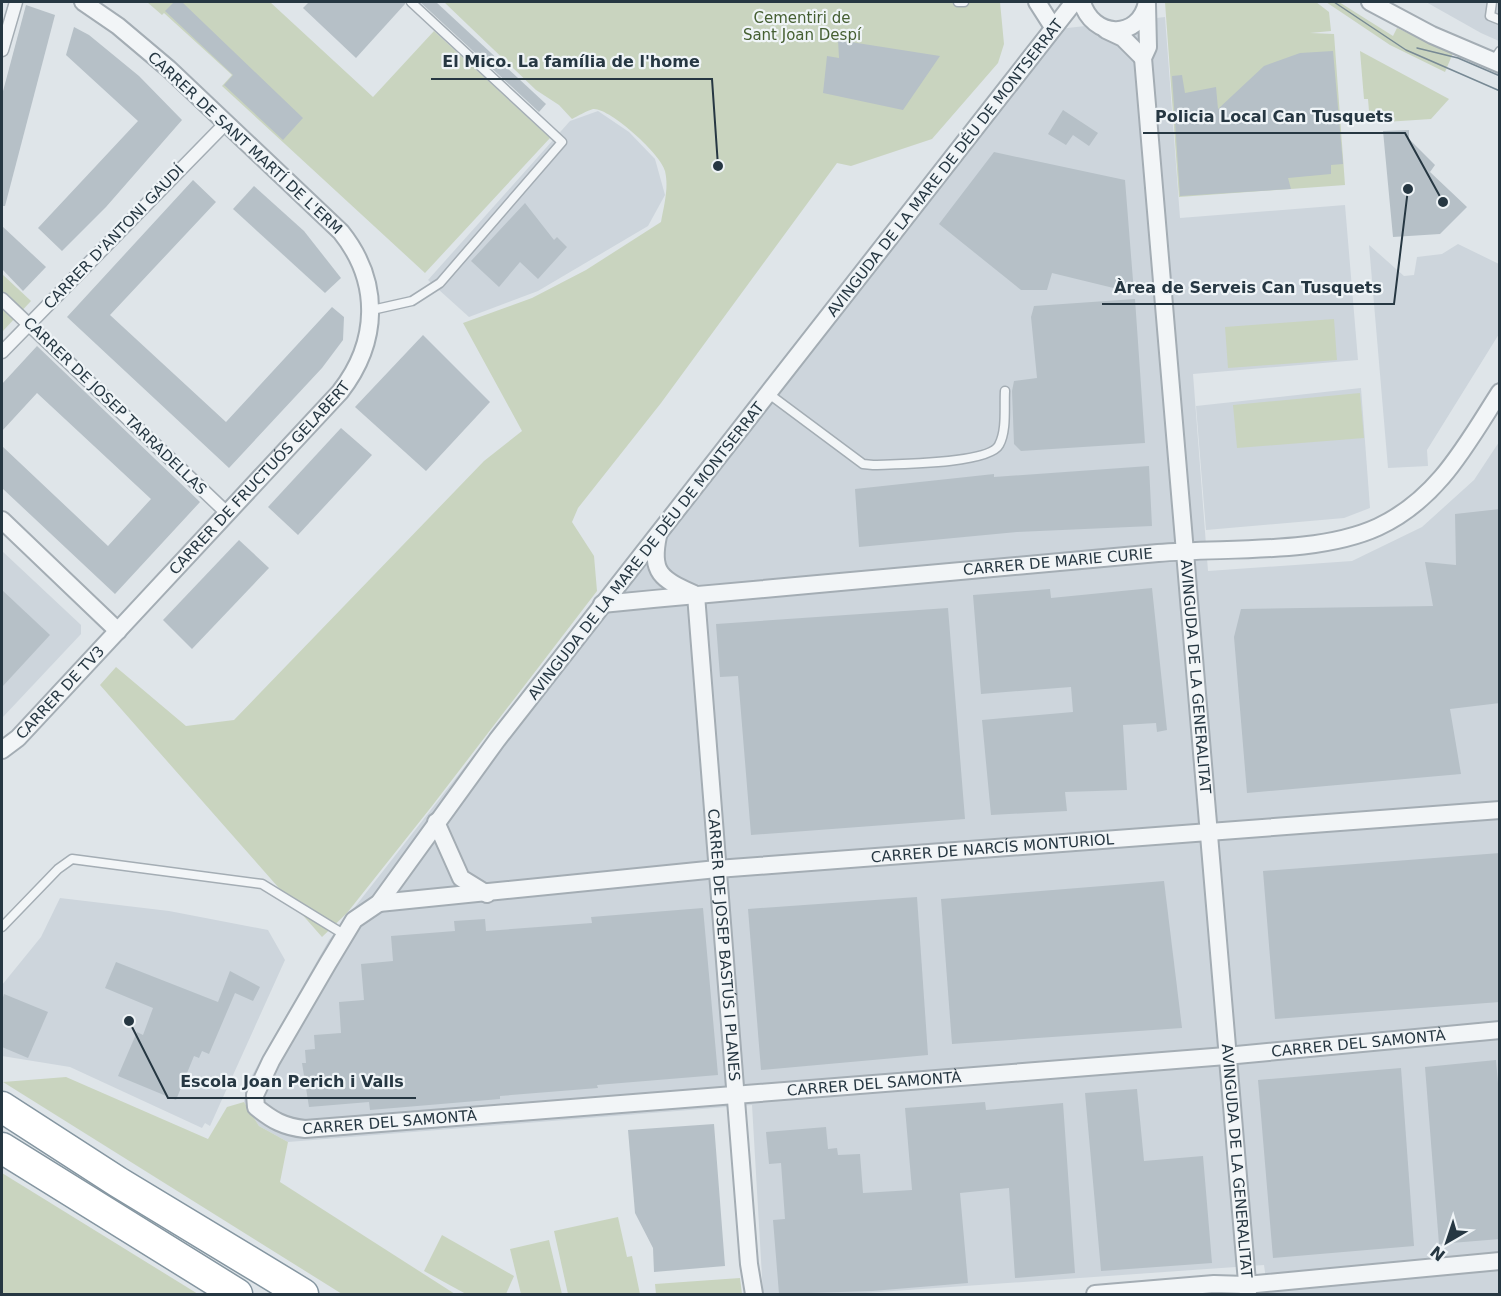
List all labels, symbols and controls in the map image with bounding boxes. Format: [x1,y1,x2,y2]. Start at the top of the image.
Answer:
park label: Cementiri de Sant Joan Despí [743,9,862,44]
street label: AVINGUDA DE LA MARE DE DÉU DE MONTSERRAT [822,14,1067,320]
callout: El Mico. La família de l'home [431,45,712,79]
street label: CARRER DE SANT MARTÍ DE L'ERM [144,47,347,238]
text: El Mico. La família de l'home [442,52,700,71]
callout: Policia Local Can Tusquets [1143,99,1405,133]
text: Policia Local Can Tusquets [1155,107,1393,126]
street label: CARRER D'ANTONI GAUDÍ [40,160,188,313]
callout: Àrea de Serveis Can Tusquets [1102,270,1394,304]
text: Àrea de Serveis Can Tusquets [1114,278,1382,297]
street label: CARRER DE JOSEP TARRADELLAS [20,313,210,499]
street label: CARRER DE FRUCTUÓS GELABERT [166,377,354,578]
street label: AVINGUDA DE LA MARE DE DÉU DE MONTSERRAT [523,397,768,703]
street label: CARRER DE MARIE CURIE [962,544,1154,579]
street label: AVINGUDA DE LA GENERALITAT [1177,559,1215,795]
street label: CARRER DE TV3 [12,642,108,743]
street label: CARRER DE JOSEP BASTÚS I PLANES [704,808,743,1082]
street label: CARRER DE NARCÍS MONTURIOL [870,830,1115,866]
street label: CARRER DEL SAMONTÀ [1271,1025,1447,1061]
street label: AVINGUDA DE LA GENERALITAT [1218,1043,1256,1279]
callout: Escola Joan Perich i Valls [168,1064,416,1098]
street label: CARRER DEL SAMONTÀ [786,1067,963,1100]
text: Escola Joan Perich i Valls [180,1072,404,1091]
street label: CARRER DEL SAMONTÀ [302,1105,478,1138]
north arrow [1417,1212,1477,1272]
text: N [1427,1242,1449,1265]

